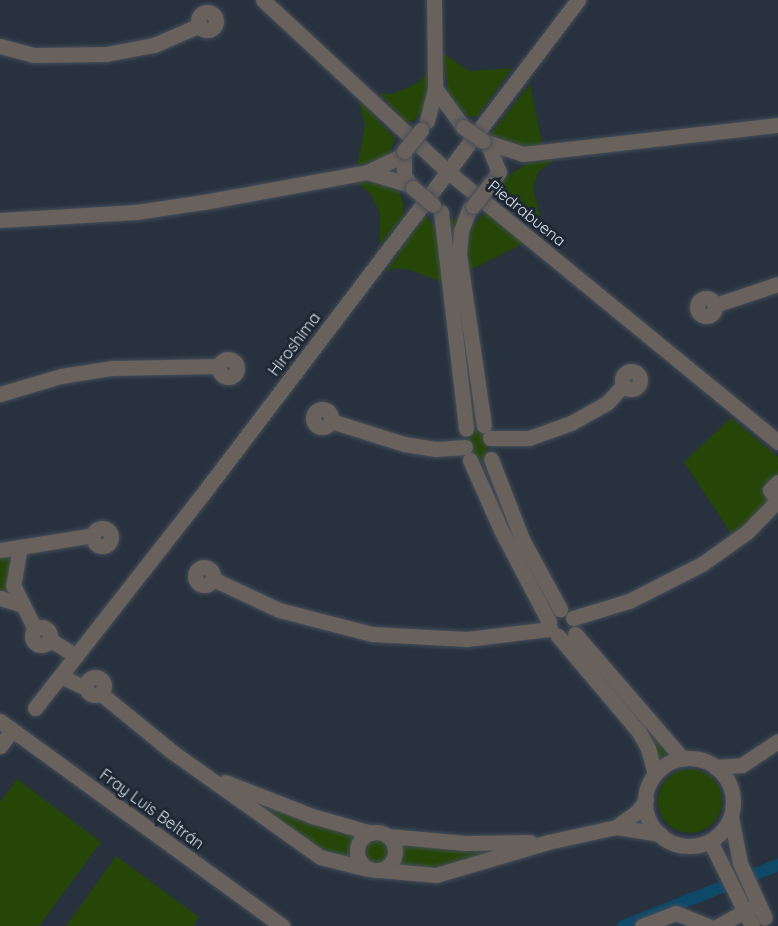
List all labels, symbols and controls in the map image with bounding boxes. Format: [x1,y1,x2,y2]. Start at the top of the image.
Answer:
street label: Piedrabuena [484,176,570,250]
street label: Hiroshima [264,308,324,380]
street label: Fray Luis Beltrán [96,765,208,853]

